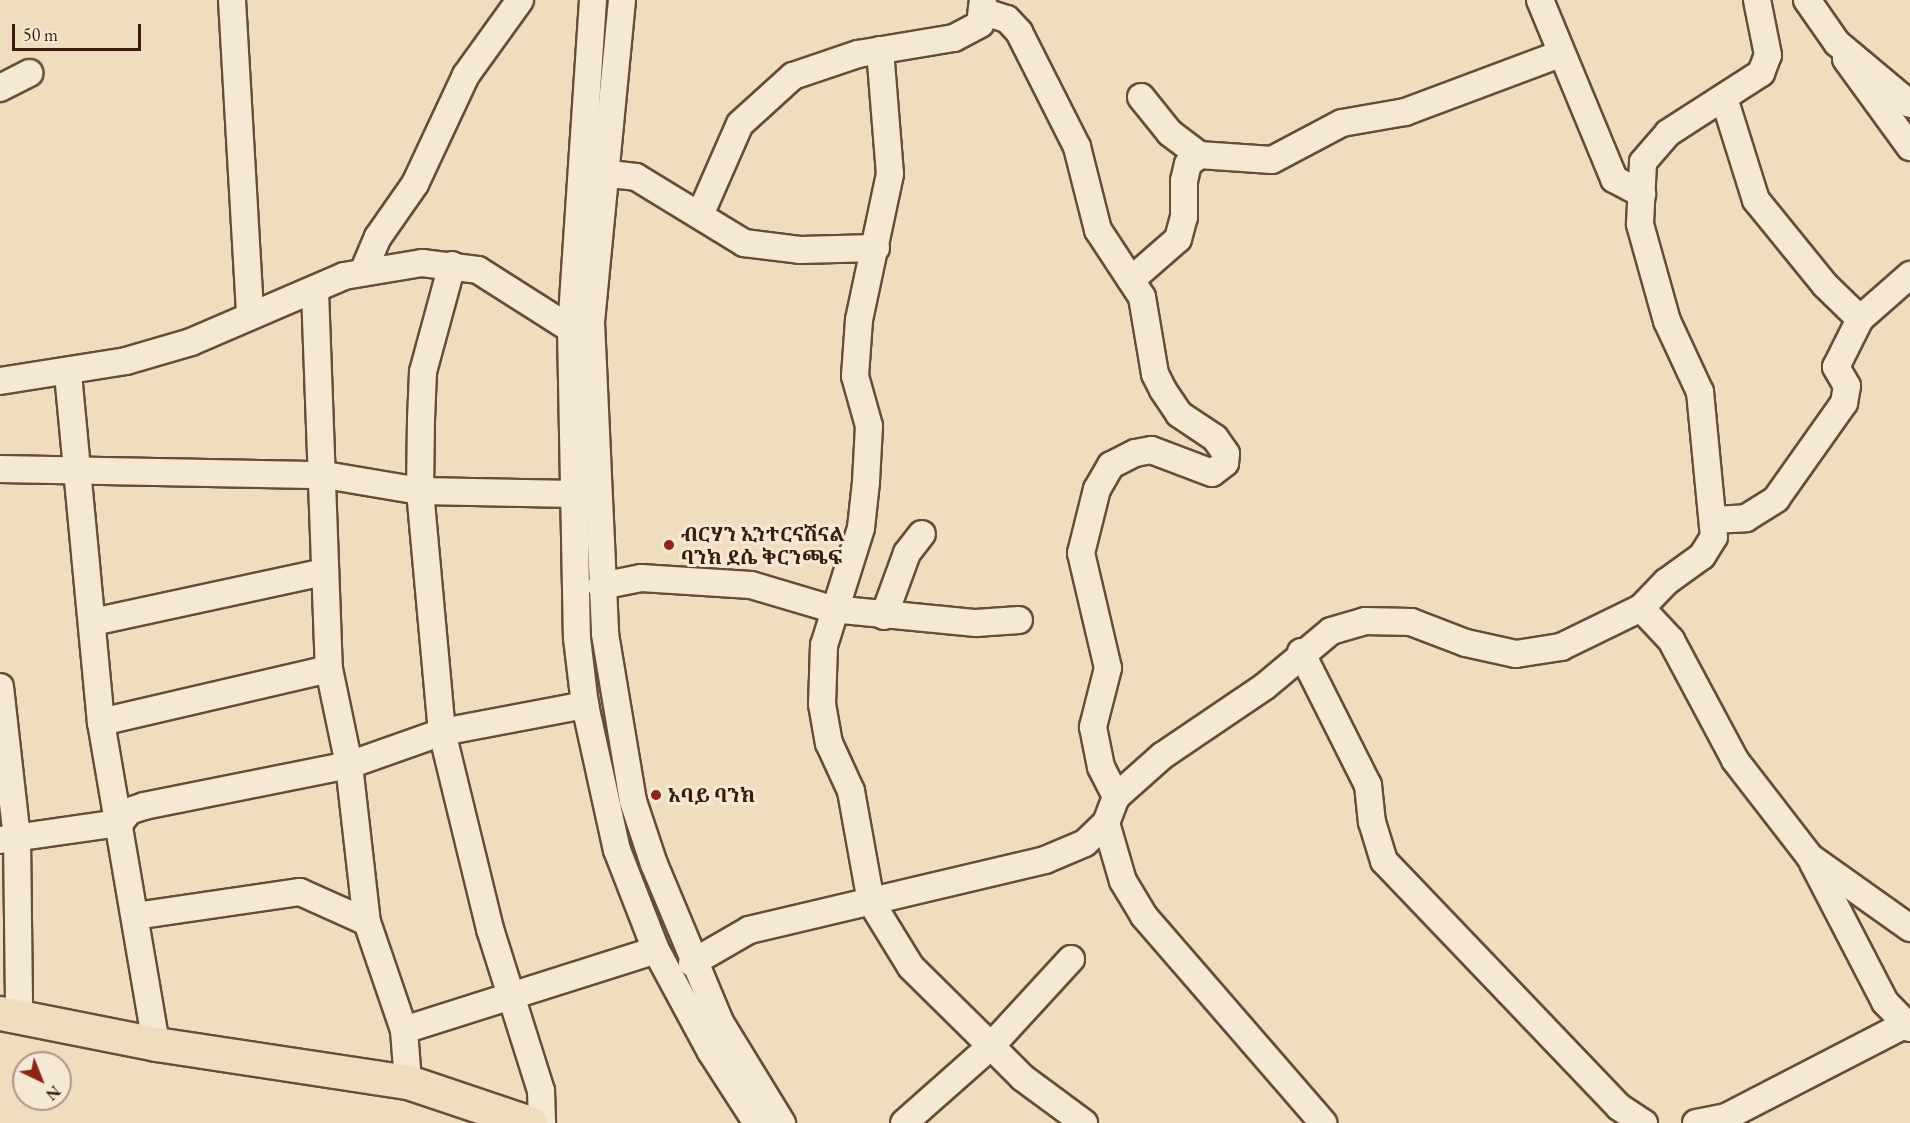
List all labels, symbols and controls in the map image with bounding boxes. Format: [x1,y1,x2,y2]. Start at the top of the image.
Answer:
scale bar [15,12,144,50]
text: 50 m [23,23,58,46]
place label: ብርሃን ኢንተርናሽናል ባንክ ደሴ ቅርንጫፍ [681,522,845,569]
marker: ብርሃን ኢንተርናሽናል ባንክ ደሴ ቅርንጫፍ [662,538,676,552]
place label: አባይ ባንክ [668,783,755,807]
marker: አባይ ባንክ [649,788,663,802]
north arrow [12,1051,72,1111]
text: N [41,1081,65,1105]

